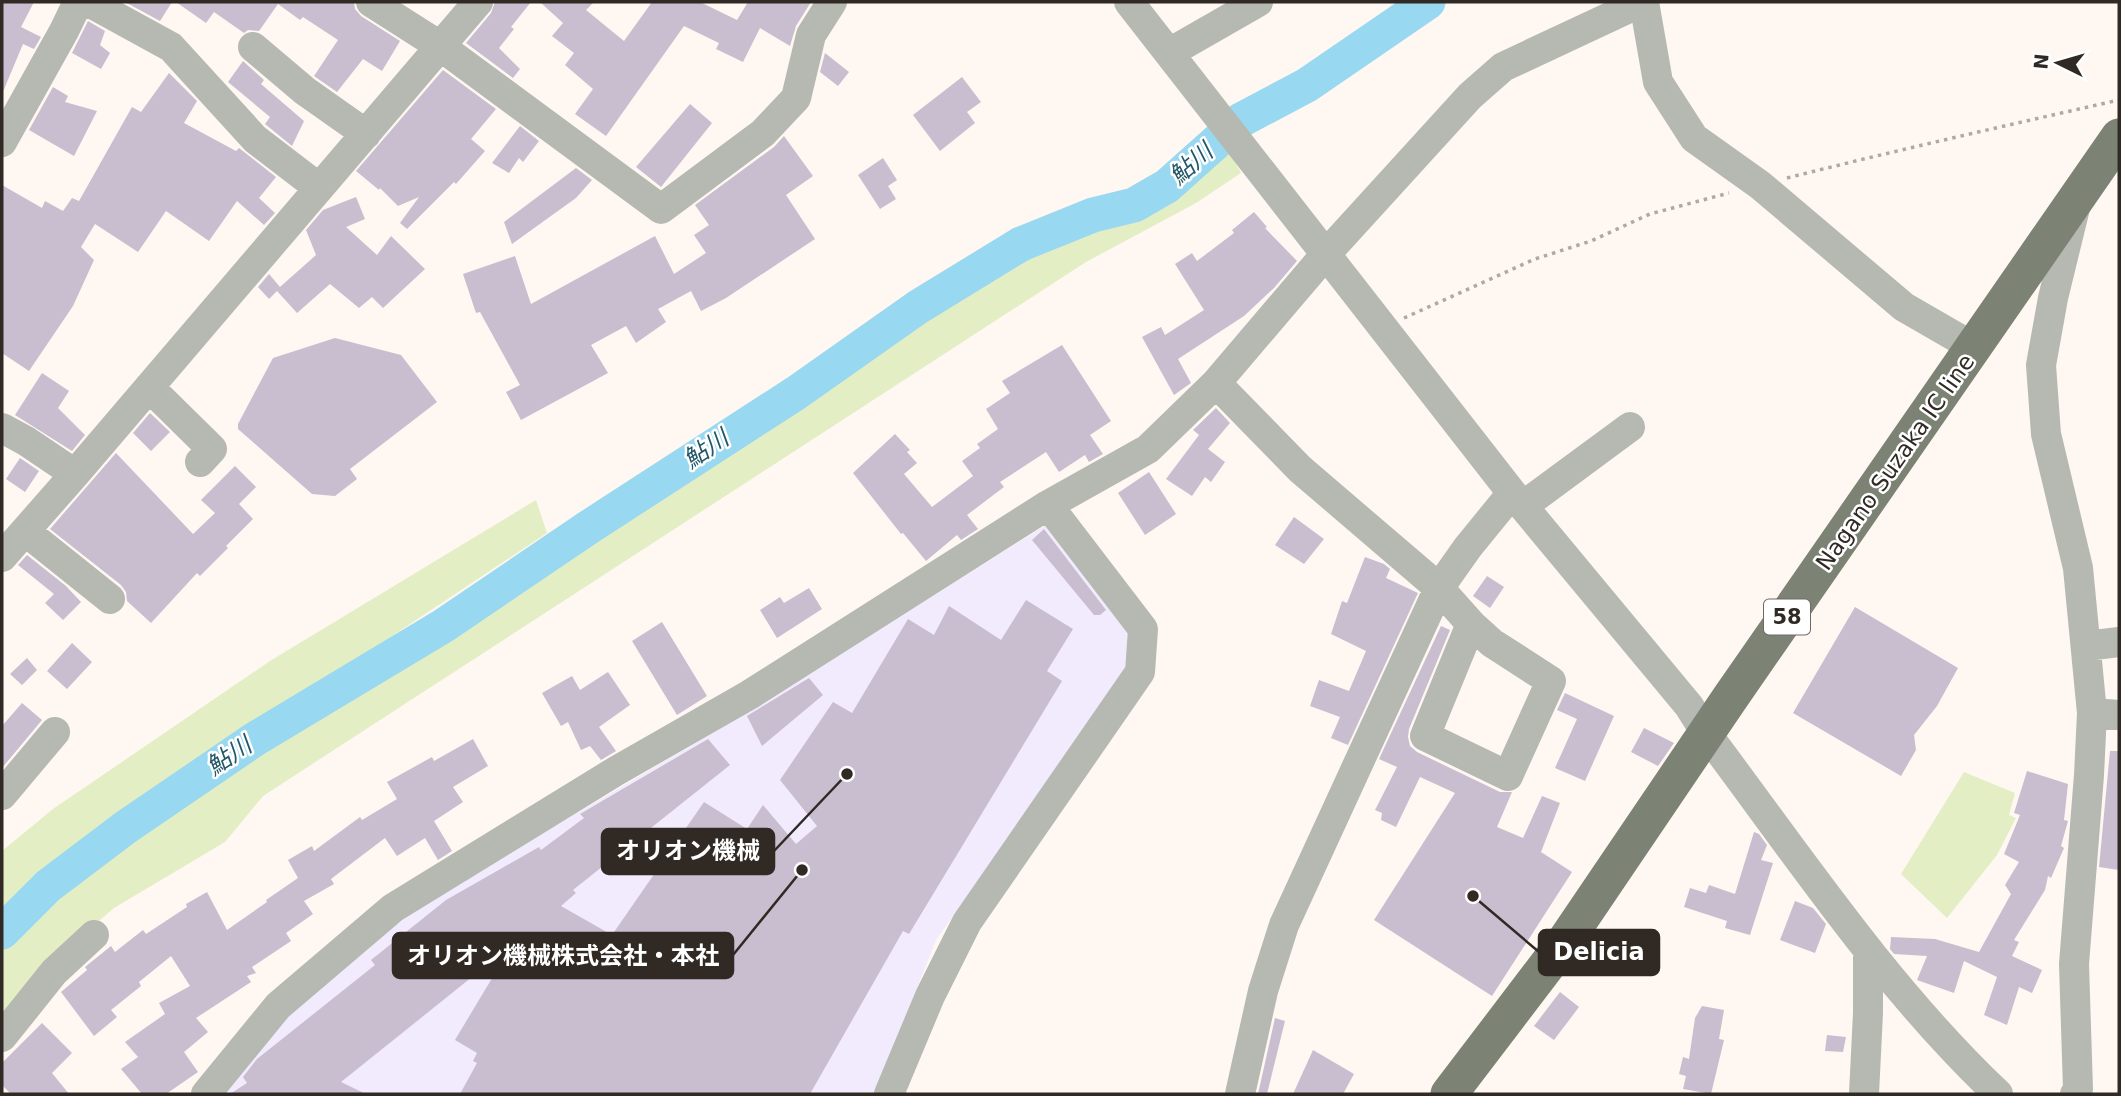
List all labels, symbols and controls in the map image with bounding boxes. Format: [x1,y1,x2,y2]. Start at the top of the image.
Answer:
north arrow [2023,28,2093,98]
text: N [2029,53,2053,70]
water label: 鮎川 [1164,136,1221,190]
street label: Nagano Suzaka IC line [1811,349,1979,575]
water label: 鮎川 [678,422,736,474]
road number: 58 [1764,600,1810,634]
water label: 鮎川 [201,729,259,781]
callout: オリオン機械 [602,829,774,874]
text: オリオン機械 [616,837,760,865]
callout: Delicia [1539,930,1659,975]
callout: オリオン機械株式会社・本社 [393,933,733,978]
text: Delicia [1553,938,1645,966]
text: オリオン機械株式会社・本社 [407,942,719,970]

